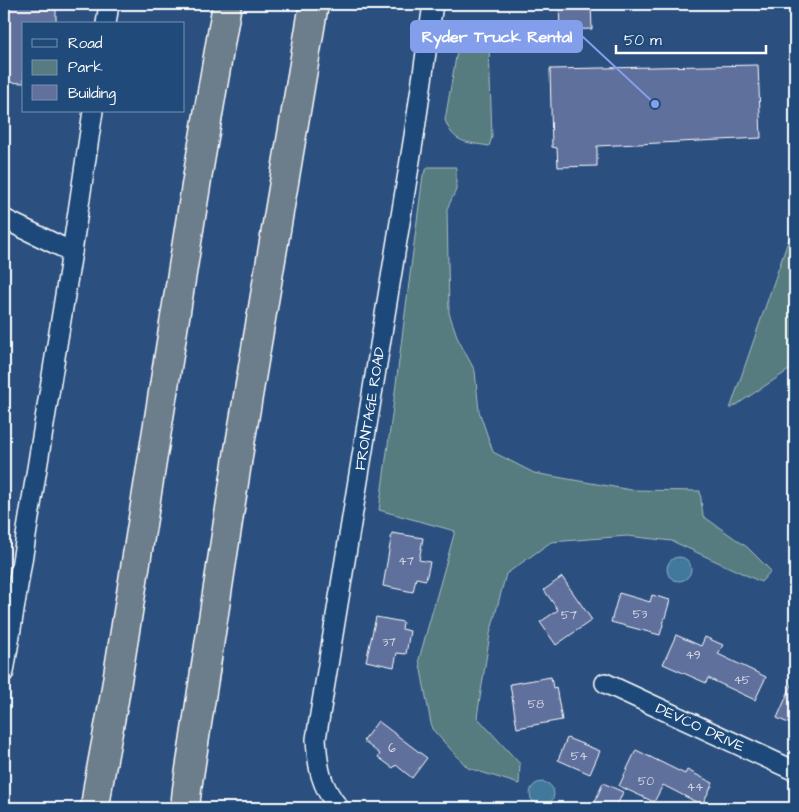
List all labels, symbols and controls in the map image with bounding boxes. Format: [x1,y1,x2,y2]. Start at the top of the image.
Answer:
callout: Ryder Truck Rental [411,21,582,52]
legend [22,22,185,112]
scale bar [616,22,766,54]
text: Ryder Truck Rental [422,26,573,49]
text: 50 m [624,30,662,51]
text: Road [68,33,103,54]
text: Park [68,57,103,78]
text: Building [68,83,116,105]
street label: FRONTAGE ROAD [349,345,390,472]
house number: 47 [398,553,414,570]
house number: 53 [633,606,647,623]
house number: 57 [561,607,578,624]
house number: 37 [382,634,396,651]
house number: 49 [686,647,701,664]
house number: 45 [734,672,751,689]
house number: 58 [528,696,544,713]
street label: DEVCO DRIVE [652,697,748,757]
house number: 6 [388,740,396,757]
house number: 54 [571,748,587,765]
house number: 50 [638,773,654,790]
house number: 44 [687,779,703,796]

